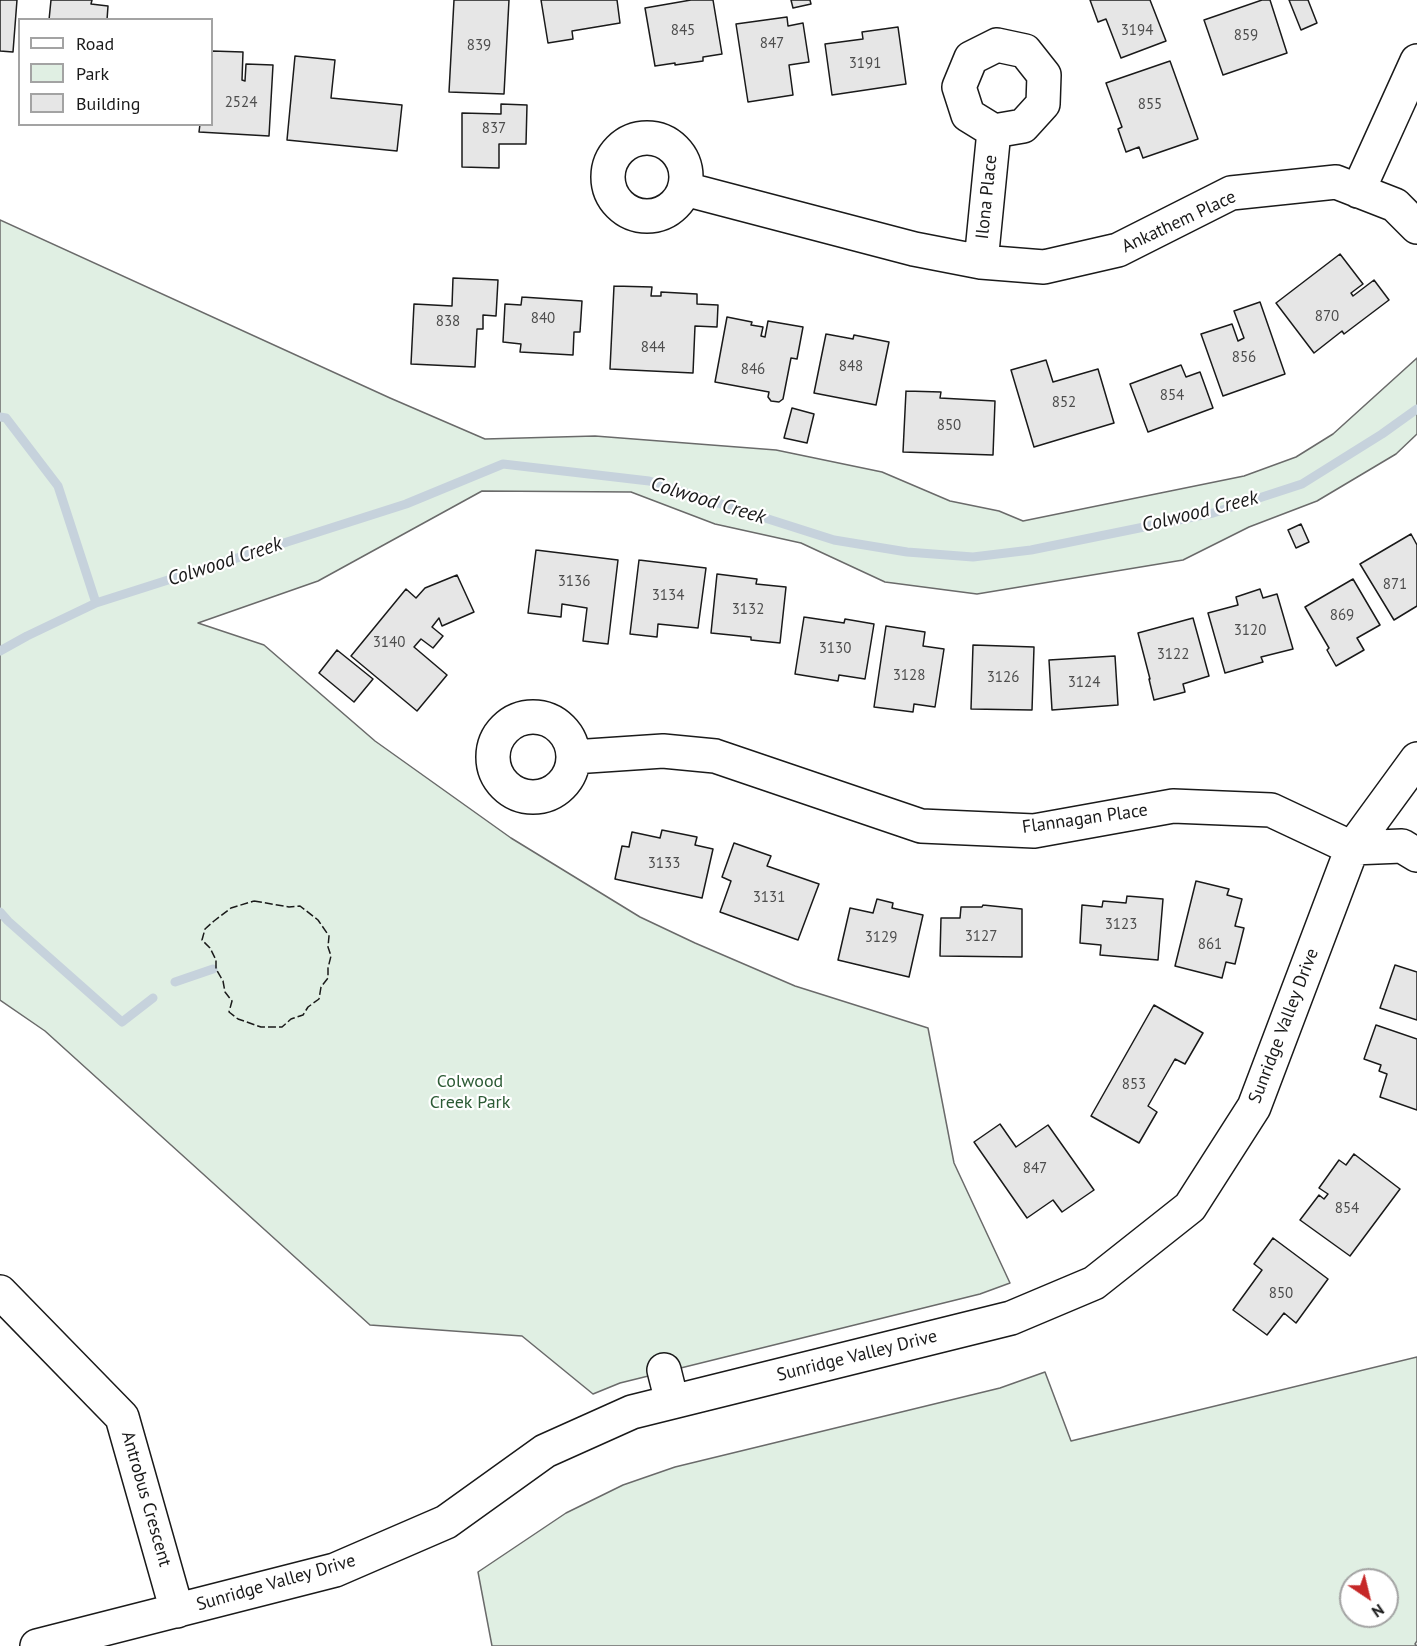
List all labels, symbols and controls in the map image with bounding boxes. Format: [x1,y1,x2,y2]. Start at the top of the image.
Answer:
legend [18,18,213,126]
house number: 845 [671,22,695,40]
house number: 3194 [1121,22,1153,40]
house number: 859 [1234,27,1258,45]
text: Road [76,32,114,55]
house number: 847 [760,35,784,53]
house number: 839 [467,37,491,55]
house number: 3191 [849,55,881,73]
text: Park [76,62,109,85]
text: Building [76,92,140,115]
house number: 2524 [225,94,257,112]
house number: 855 [1138,96,1162,114]
house number: 837 [482,120,506,138]
street label: Ilona Place [972,154,1002,240]
street label: Ankathem Place [1118,186,1240,258]
house number: 870 [1315,308,1339,326]
house number: 840 [531,310,555,328]
house number: 838 [436,313,460,331]
house number: 844 [641,339,665,357]
house number: 856 [1232,349,1256,367]
house number: 848 [839,358,863,376]
house number: 846 [741,361,765,379]
house number: 854 [1160,387,1184,405]
house number: 852 [1052,394,1076,412]
house number: 850 [937,417,961,435]
water label: Colwood Creek [648,472,768,530]
water label: Colwood Creek [1139,486,1261,538]
water label: Colwood Creek [165,532,285,592]
house number: 3136 [558,573,590,591]
house number: 871 [1383,576,1407,594]
house number: 3134 [652,587,684,605]
house number: 3132 [732,601,764,619]
house number: 869 [1330,607,1354,625]
house number: 3120 [1234,622,1266,640]
house number: 3140 [373,634,405,652]
house number: 3130 [819,640,851,658]
house number: 3122 [1157,646,1189,664]
house number: 3128 [893,667,925,685]
house number: 3126 [987,669,1019,687]
house number: 3124 [1068,674,1100,692]
street label: Flannagan Place [1021,800,1149,838]
house number: 3133 [648,855,680,873]
house number: 3131 [753,889,785,907]
house number: 3123 [1105,916,1137,934]
house number: 3127 [965,928,997,946]
house number: 3129 [865,929,897,947]
house number: 861 [1198,936,1222,954]
street label: Sunridge Valley Drive [1244,945,1324,1107]
park label: Colwood Creek Park [430,1071,510,1114]
house number: 853 [1122,1076,1146,1094]
house number: 847 [1023,1160,1047,1178]
house number: 854 [1335,1200,1359,1218]
house number: 850 [1269,1285,1293,1303]
street label: Sunridge Valley Drive [775,1326,939,1386]
street label: Antrobus Crescent [116,1429,176,1569]
street label: Sunridge Valley Drive [194,1550,358,1616]
north arrow [1339,1568,1399,1628]
text: N [1368,1600,1388,1622]

